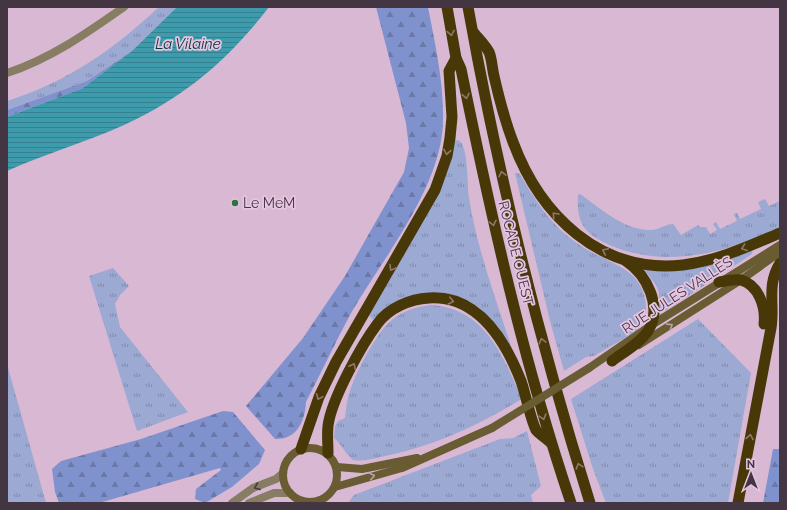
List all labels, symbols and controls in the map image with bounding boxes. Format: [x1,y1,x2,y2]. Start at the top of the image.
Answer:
one-way arrow [446,30,455,36]
water label: La Vilaine [155,35,221,53]
one-way arrow [462,93,470,99]
one-way arrow [444,149,452,155]
one-way arrow [498,171,506,177]
place label: Le MeM [243,195,295,211]
marker: Le MeM [230,198,240,208]
street label: ROCADE OUEST [495,199,537,307]
one-way arrow [552,212,559,220]
one-way arrow [488,219,497,226]
one-way arrow [741,243,748,251]
one-way arrow [601,248,609,256]
street label: RUE JULES VALLÈS [618,252,736,337]
one-way arrow [389,264,396,271]
one-way arrow [447,296,454,304]
one-way arrow [665,324,672,331]
one-way arrow [539,338,547,344]
one-way arrow [348,362,356,370]
one-way arrow [316,393,324,401]
one-way arrow [538,413,547,420]
one-way arrow [745,434,754,440]
north arrow [731,454,771,494]
text: N [747,458,755,471]
one-way arrow [575,462,584,469]
one-way arrow [369,472,376,480]
one-way arrow [253,482,260,490]

